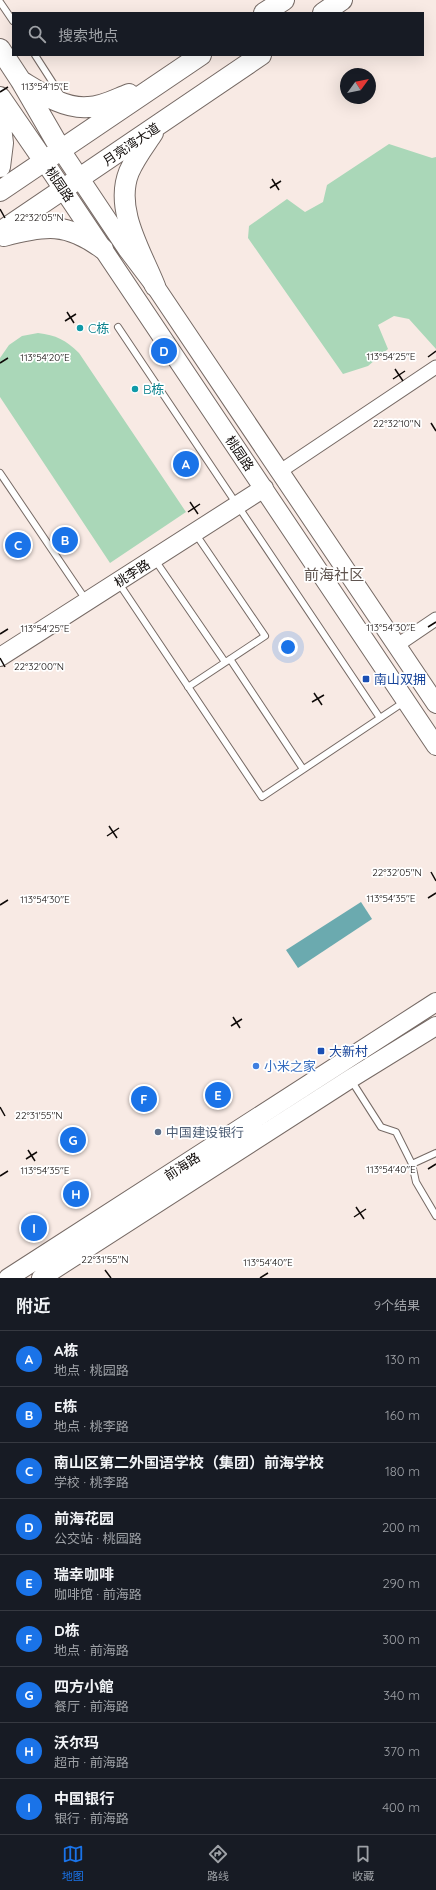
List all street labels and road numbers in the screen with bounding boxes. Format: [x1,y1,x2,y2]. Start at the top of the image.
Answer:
street label: 月亮湾大道 [100,119,162,169]
street label: 桃园路 [42,163,78,205]
street label: 桃园路 [222,432,258,474]
street label: 桃李路 [111,556,153,590]
street label: 前海路 [161,1149,203,1183]

